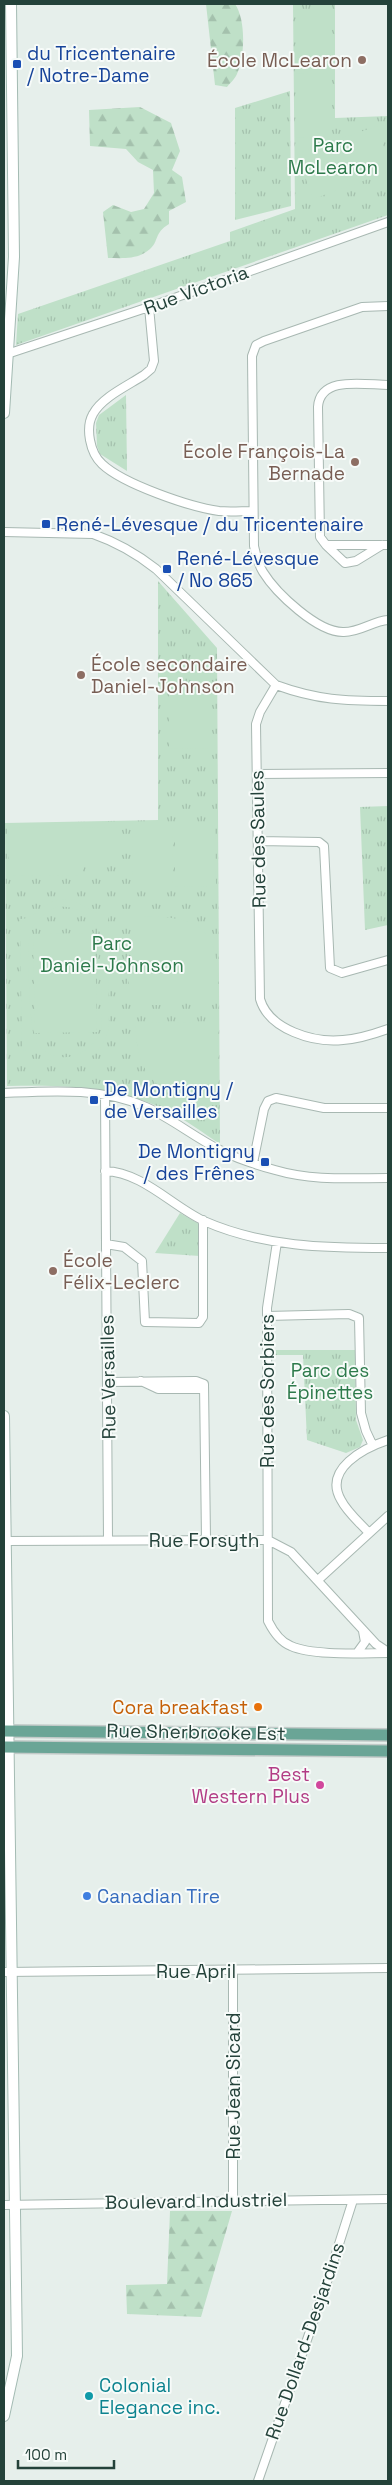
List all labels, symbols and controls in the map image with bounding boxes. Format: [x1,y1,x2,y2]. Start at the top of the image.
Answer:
place label: du Tricentenaire / Notre-Dame [27,41,176,88]
place label: École McLearon [207,48,352,73]
marker: École McLearon [356,54,368,66]
marker: du Tricentenaire / Notre-Dame [11,58,23,70]
park label: Parc McLearon [288,133,378,180]
street label: Rue Victoria [140,259,252,321]
place label: École François-La Bernade [183,439,345,486]
marker: École François-La Bernade [349,456,361,468]
place label: René-Lévesque / du Tricentenaire [56,512,364,537]
marker: René-Lévesque / du Tricentenaire [40,518,52,530]
place label: René-Lévesque / No 865 [177,546,319,593]
marker: René-Lévesque / No 865 [161,563,173,575]
place label: École secondaire Daniel-Johnson [91,652,248,699]
marker: École secondaire Daniel-Johnson [75,669,87,681]
street label: Rue des Saules [244,770,272,908]
park label: Parc Daniel-Johnson [40,931,184,978]
place label: De Montigny / de Versailles [104,1077,234,1124]
marker: De Montigny / de Versailles [88,1094,100,1106]
place label: De Montigny / des Frênes [138,1139,255,1186]
marker: De Montigny / des Frênes [259,1156,271,1168]
place label: École Félix-Leclerc [63,1248,180,1295]
marker: École Félix-Leclerc [47,1265,59,1277]
street label: Rue Versailles [94,1314,122,1440]
street label: Rue des Sorbiers [255,1314,280,1468]
park label: Parc des Épinettes [287,1358,373,1405]
street label: Rue Forsyth [149,1528,259,1553]
place label: Cora breakfast [112,1695,248,1720]
marker: Cora breakfast [252,1701,264,1713]
street label: Rue Sherbrooke Est [106,1718,286,1746]
place label: Best Western Plus [192,1762,310,1809]
marker: Best Western Plus [314,1779,326,1791]
place label: Canadian Tire [97,1884,220,1909]
marker: Canadian Tire [81,1890,93,1902]
street label: Rue April [156,1959,236,1984]
street label: Rue Jean Sicard [221,2013,246,2159]
street label: Boulevard Industriel [104,2187,288,2215]
street label: Rue Dollard-Desjardins [260,2239,350,2443]
place label: Colonial Elegance inc. [99,2373,220,2420]
marker: Colonial Elegance inc. [83,2390,95,2402]
scale bar [18,2438,114,2470]
text: 100 m [25,2445,67,2464]

